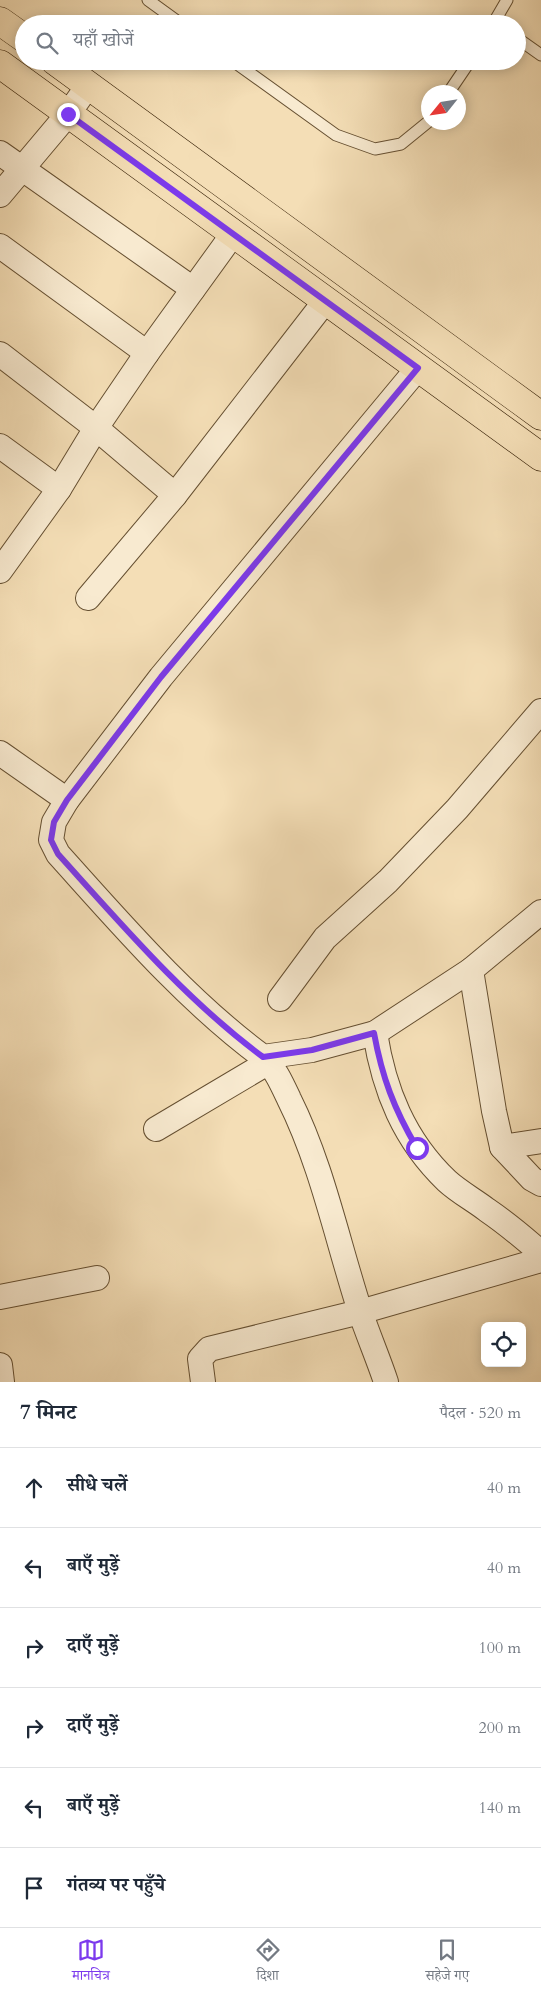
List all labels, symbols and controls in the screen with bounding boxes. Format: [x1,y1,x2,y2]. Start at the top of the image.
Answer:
search box [15,15,526,70]
text: यहाँ खोजें [73,27,134,53]
icon: search [33,29,61,57]
north arrow [421,85,466,130]
route end [57,103,80,126]
route start [406,1137,429,1160]
map controls [481,1322,526,1367]
button: locate [481,1322,526,1367]
text: 7 मिनट [20,1398,76,1427]
text: पैदल · 520 m [440,1402,521,1424]
text: सीधे चलें [67,1472,127,1498]
icon: ahead [20,1474,48,1502]
text: 40 m [487,1477,521,1499]
text: बाएँ मुड़ें [67,1552,119,1578]
icon: left [20,1554,48,1582]
text: 40 m [487,1557,521,1579]
text: दाएँ मुड़ें [67,1632,119,1658]
icon: right [20,1634,48,1662]
text: 100 m [479,1637,521,1659]
text: दाएँ मुड़ें [67,1712,119,1738]
icon: right [20,1714,48,1742]
text: 200 m [479,1717,521,1739]
text: बाएँ मुड़ें [67,1792,119,1818]
icon: left [20,1794,48,1822]
text: 140 m [479,1797,521,1819]
text: गंतव्य पर पहुँचे [67,1872,165,1898]
icon: arrive [20,1874,48,1902]
tab: मानचित्र [72,1936,110,1989]
tab: दिशा [254,1936,282,1989]
tab: सहेजे गए [426,1936,469,1989]

